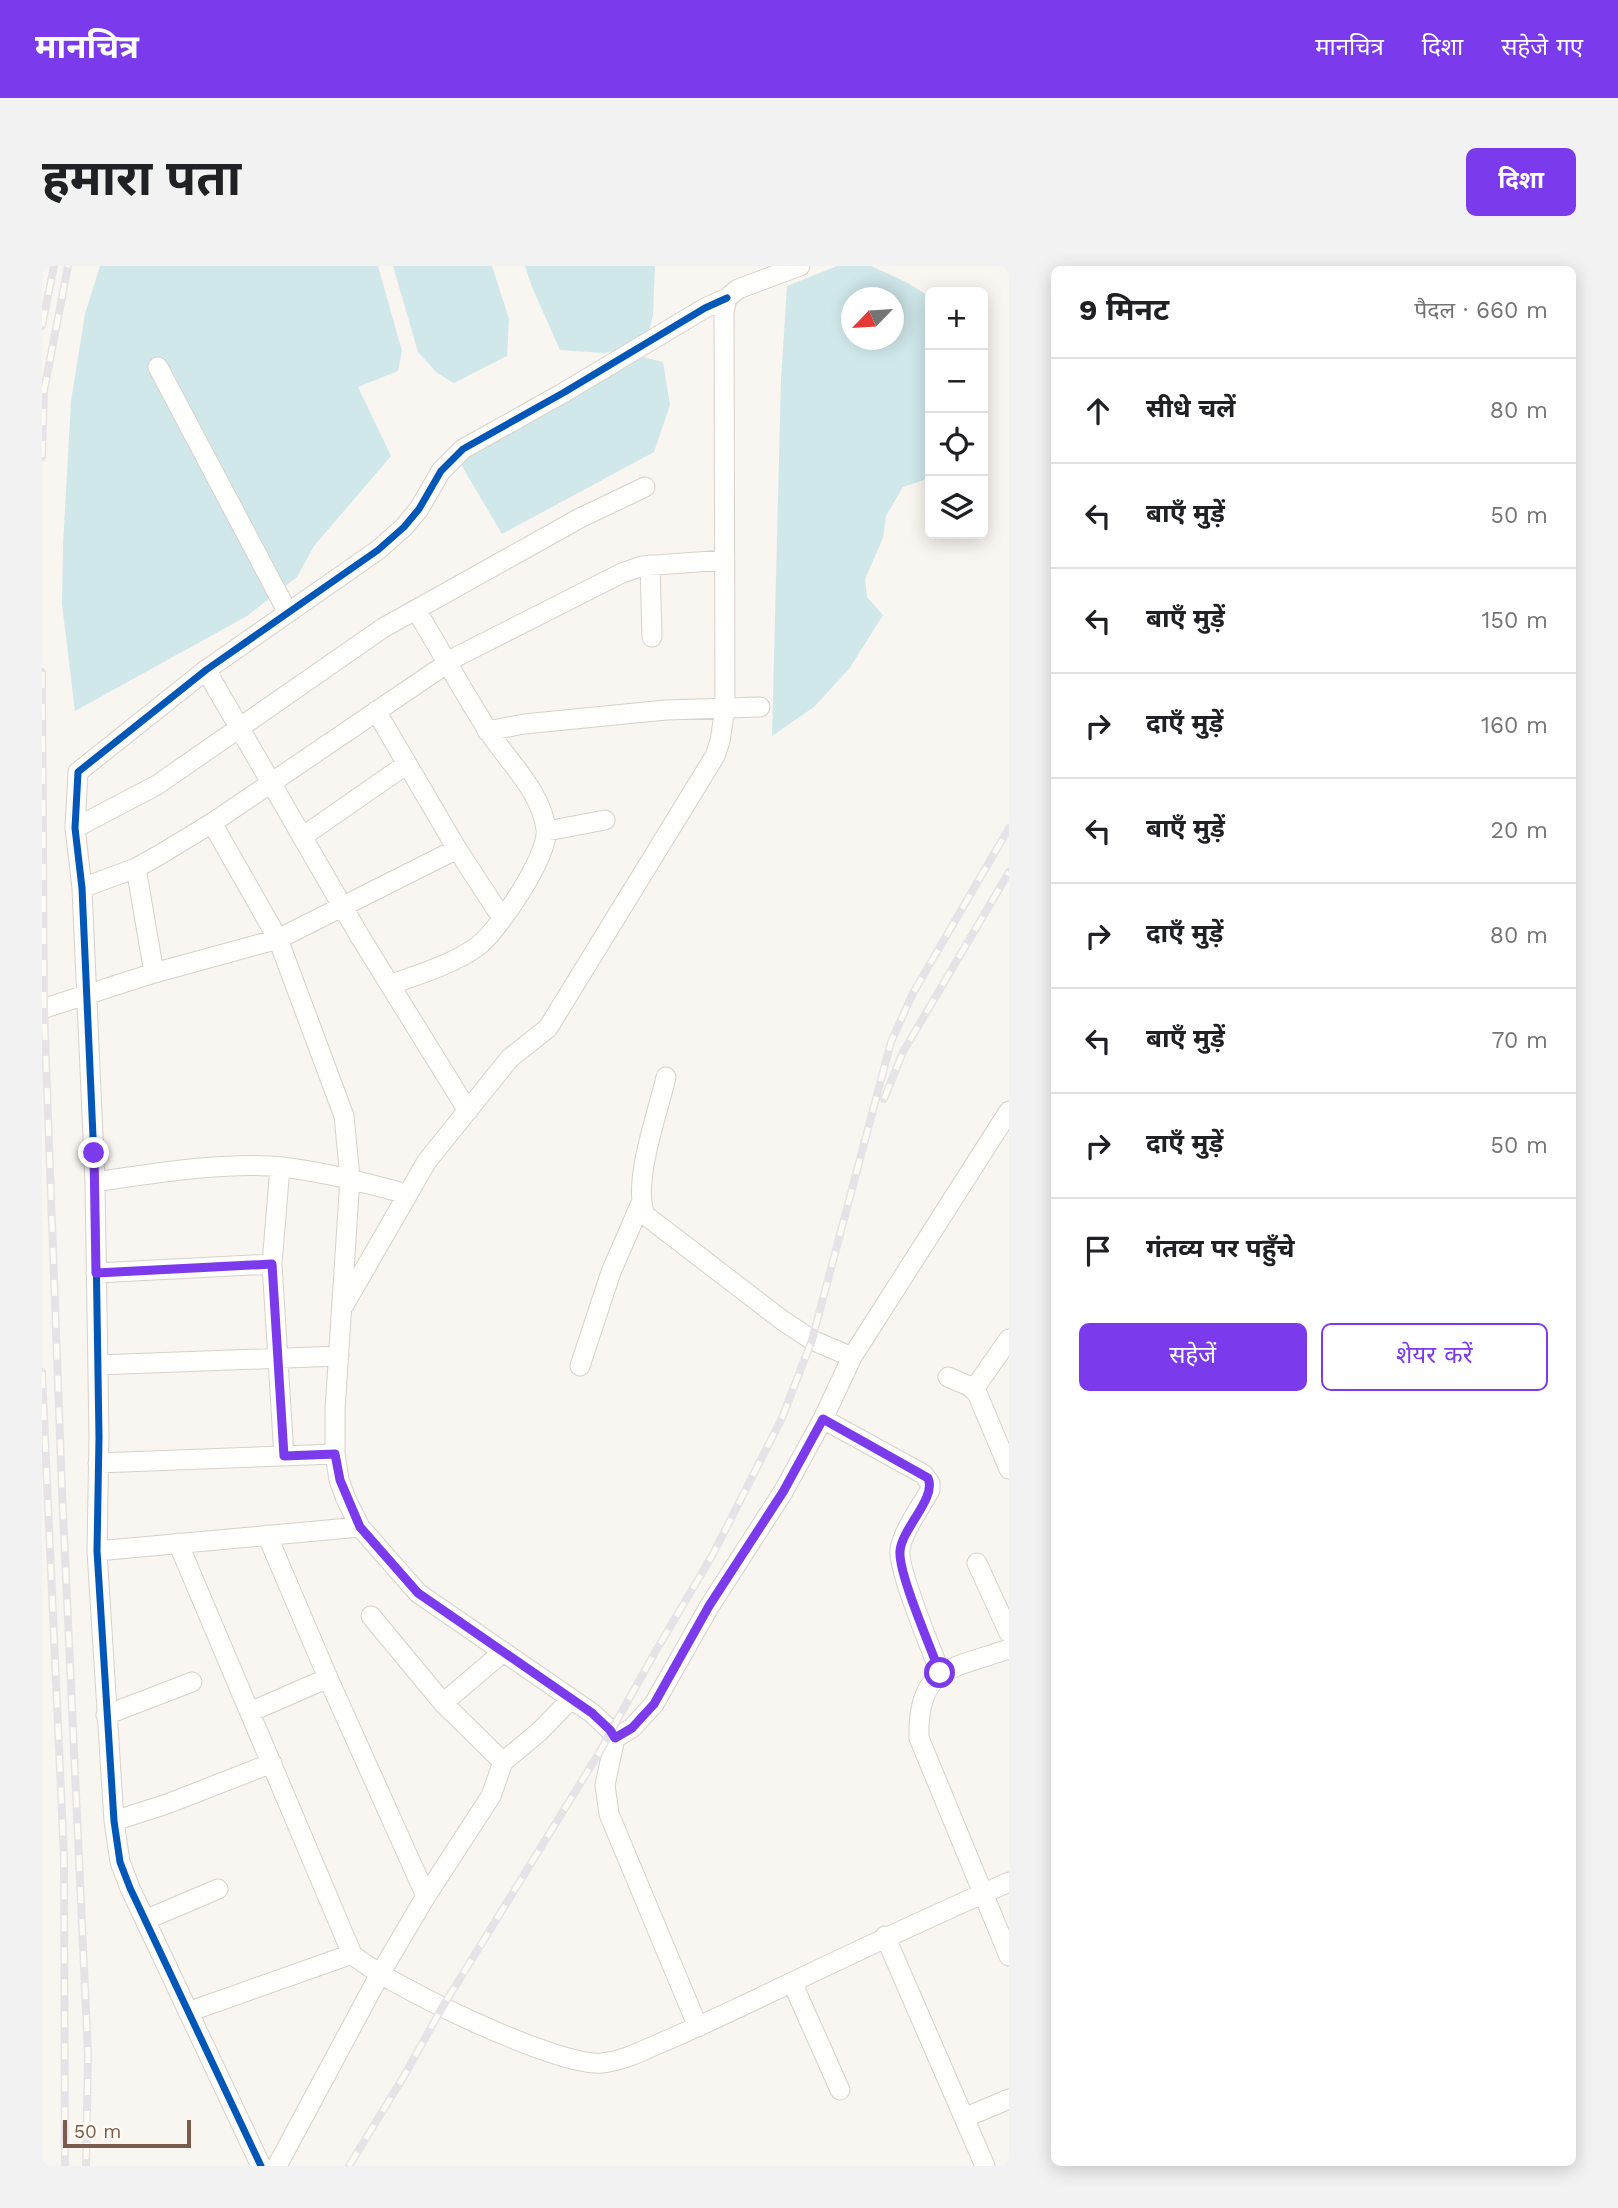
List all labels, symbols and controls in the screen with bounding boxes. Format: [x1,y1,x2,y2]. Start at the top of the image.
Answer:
text: मानचित्र [35,27,139,66]
text: मानचित्र [1315,33,1384,61]
text: दिशा [1422,33,1463,61]
text: सहेजे गए [1501,33,1583,61]
button: दिशा [1466,148,1576,216]
text: हमारा पता [42,149,241,207]
north arrow [841,287,904,350]
map controls [925,287,988,539]
button: + [925,287,988,350]
text: 9 मिनट [1079,292,1169,327]
text: पैदल · 660 m [1414,297,1548,324]
button: − [925,350,988,413]
icon: ahead [1079,392,1117,430]
text: सीधे चलें [1146,393,1235,423]
text: 80 m [1490,397,1548,424]
button: locate [925,413,988,476]
button: layers [925,476,988,539]
icon: left [1079,497,1117,535]
text: बाएँ मुड़ें [1146,498,1225,528]
text: 50 m [1491,502,1548,529]
icon: left [1079,602,1117,640]
text: बाएँ मुड़ें [1146,603,1225,633]
text: 150 m [1482,607,1548,634]
icon: right [1079,707,1117,745]
text: दाएँ मुड़ें [1146,708,1223,738]
text: 160 m [1481,712,1548,739]
icon: left [1079,812,1117,850]
text: बाएँ मुड़ें [1146,813,1225,843]
text: 20 m [1491,817,1548,844]
icon: right [1079,917,1117,955]
text: दाएँ मुड़ें [1146,918,1223,948]
text: 80 m [1490,922,1548,949]
icon: left [1079,1022,1117,1060]
text: बाएँ मुड़ें [1146,1023,1225,1053]
text: 70 m [1491,1027,1548,1054]
icon: right [1079,1127,1117,1165]
text: दाएँ मुड़ें [1146,1128,1223,1158]
text: 50 m [1491,1132,1548,1159]
route end [78,1137,109,1168]
icon: arrive [1079,1232,1117,1270]
text: गंतव्य पर पहुँचे [1146,1233,1295,1263]
button: सहेजें [1079,1323,1307,1391]
button: शेयर करें [1321,1323,1548,1391]
route start [924,1657,955,1688]
scale bar [63,2117,191,2149]
text: 50 m [74,2120,121,2143]

